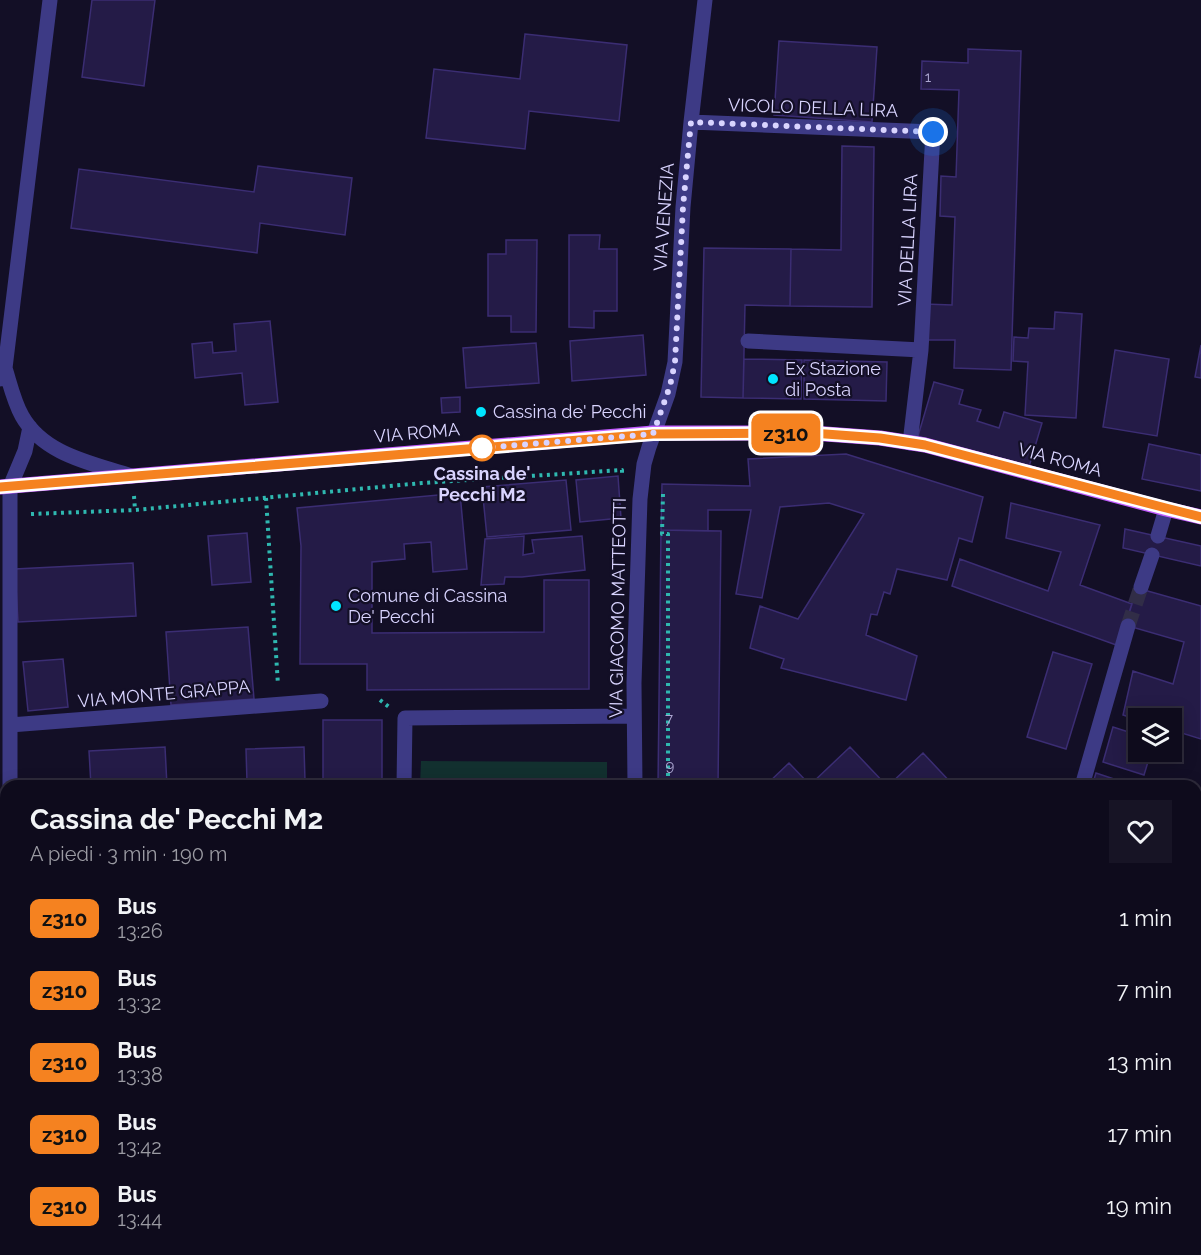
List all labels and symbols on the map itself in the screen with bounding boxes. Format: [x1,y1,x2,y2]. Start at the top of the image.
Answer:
house number: 1 [925,68,932,86]
street label: VICOLO DELLA LIRA [728,94,899,121]
your location [918,117,948,147]
street label: VIA VENEZIA [649,162,678,272]
street label: VIA DELLA LIRA [894,173,921,307]
place label: Ex Stazione di Posta [785,358,881,400]
marker: Ex Stazione di Posta [766,372,780,386]
place label: Cassina de' Pecchi [493,401,646,422]
marker: Cassina de' Pecchi [474,405,488,419]
line badge: z310 [744,414,828,452]
street label: VIA ROMA [373,418,461,447]
marker: Cassina de' Pecchi M2 [469,435,495,461]
street label: VIA ROMA [1016,438,1104,481]
place label: Cassina de' Pecchi M2 [434,463,530,505]
street label: VIA GIACOMO MATTEOTTI [605,498,630,718]
place label: Comune di Cassina De' Pecchi [348,585,507,627]
marker: Comune di Cassina De' Pecchi [329,599,343,613]
street label: VIA MONTE GRAPPA [77,676,251,712]
house number: 7 [665,710,673,728]
house number: 9 [666,757,675,775]

